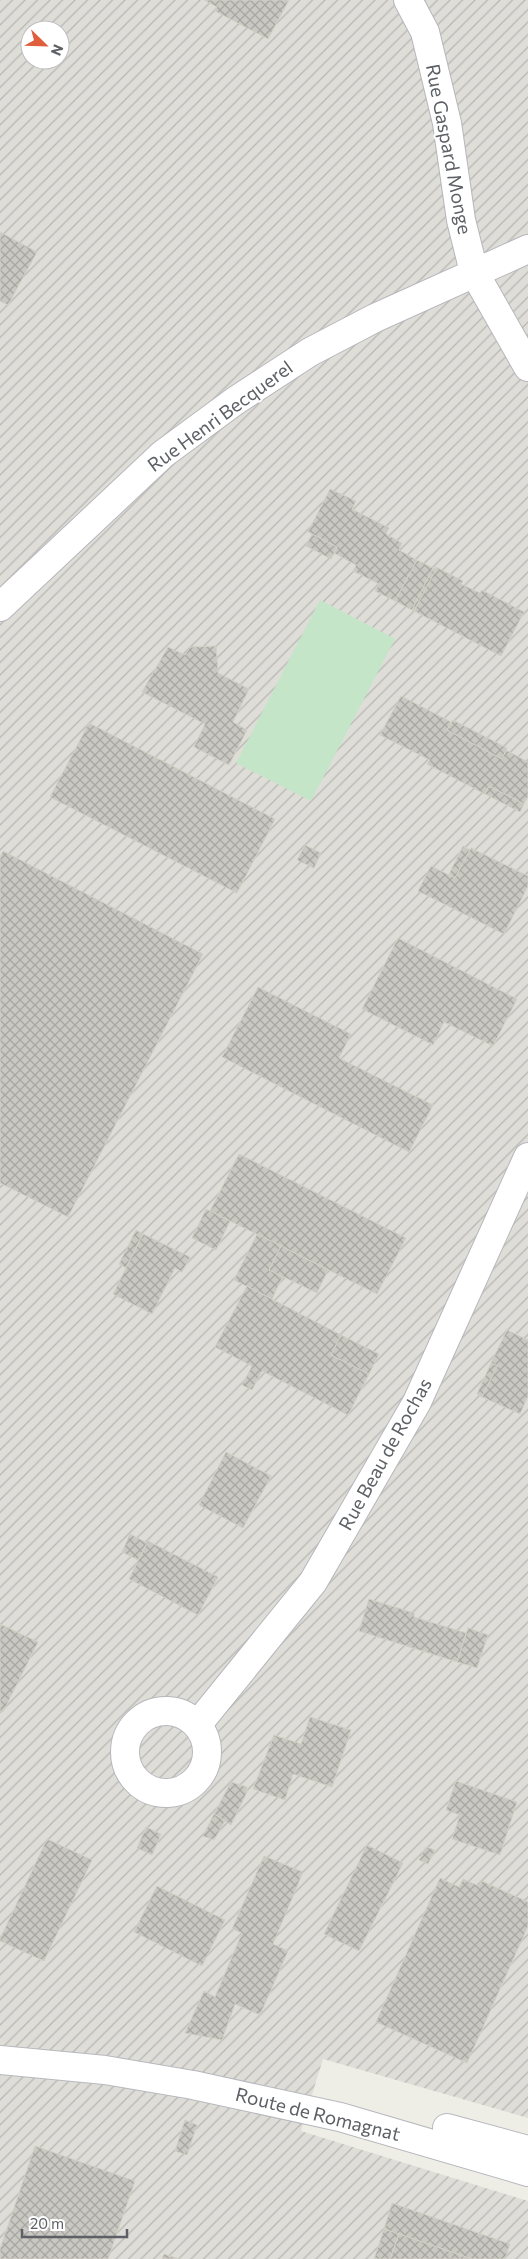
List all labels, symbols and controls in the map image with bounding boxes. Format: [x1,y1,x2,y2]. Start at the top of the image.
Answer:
north arrow [20,20,70,70]
text: N [48,42,67,58]
street label: Rue Gaspard Monge [422,62,477,236]
street label: Rue Henri Becquerel [143,355,297,476]
street label: Rue Beau de Rochas [333,1374,436,1534]
street label: Route de Romagnat [233,2082,403,2145]
scale bar [22,2206,128,2238]
text: 20 m [30,2214,64,2232]

